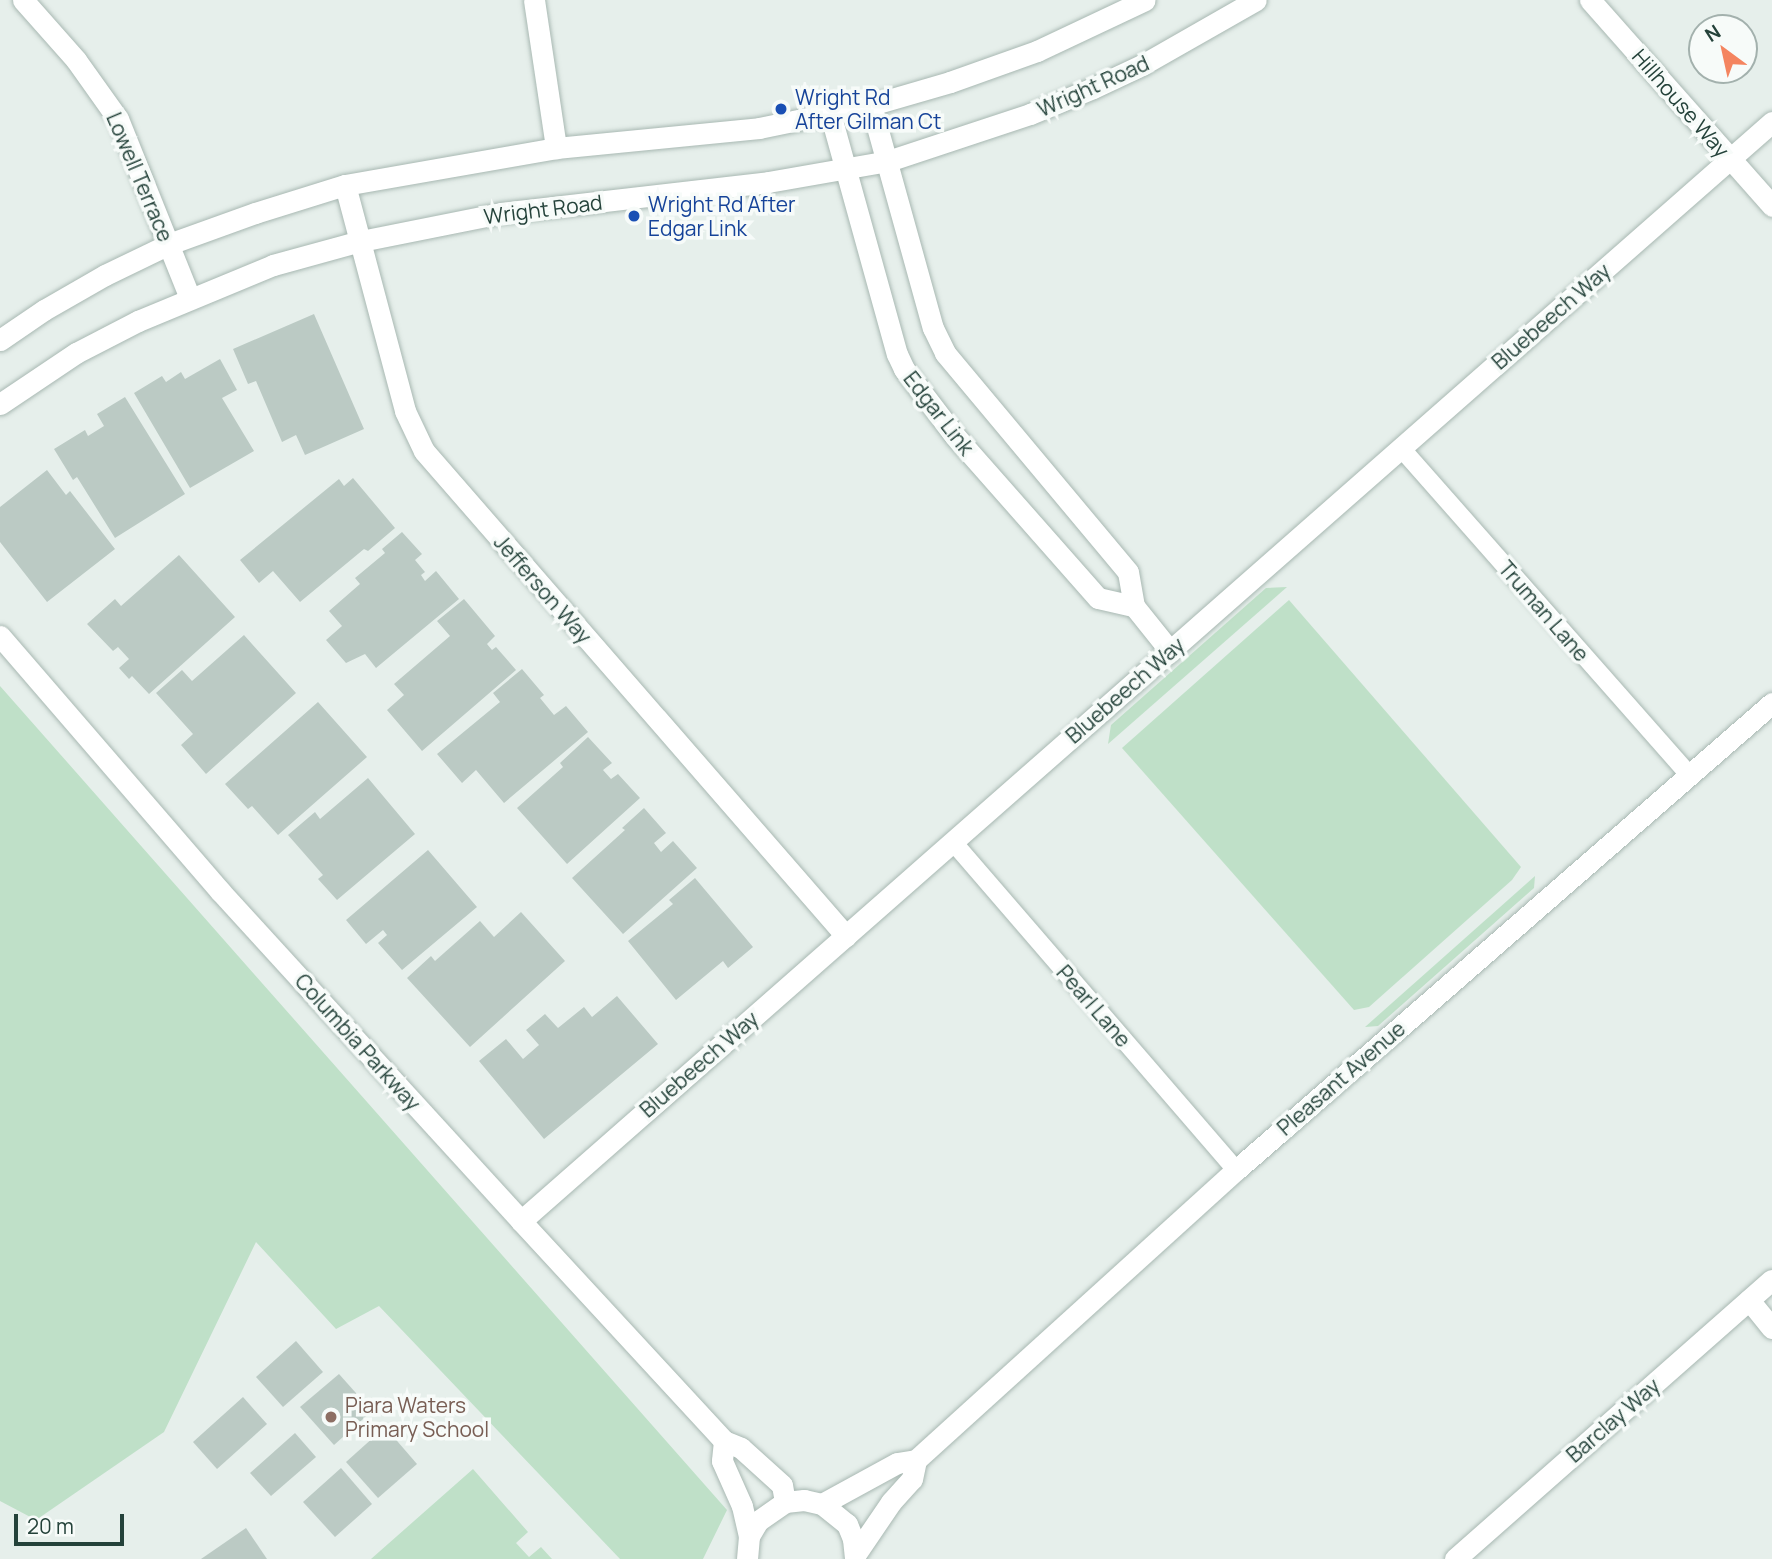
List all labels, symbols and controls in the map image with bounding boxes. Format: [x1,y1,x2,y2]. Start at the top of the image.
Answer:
north arrow [1688,14,1758,84]
text: N [1700,18,1725,48]
street label: Hillhouse Way [1627,44,1735,162]
street label: Wright Road [1033,50,1153,122]
place label: Wright Rd After Gilman Ct [795,84,941,134]
marker: Wright Rd After Gilman Ct [773,101,789,117]
street label: Lowell Terrace [101,109,179,245]
street label: Wright Road [482,189,604,229]
place label: Wright Rd After Edgar Link [648,191,796,241]
marker: Wright Rd After Edgar Link [626,208,642,224]
street label: Bluebeech Way [1487,258,1615,374]
street label: Edgar Link [899,366,979,460]
street label: Jefferson Way [489,529,597,649]
street label: Truman Lane [1494,556,1594,666]
street label: Bluebeech Way [1061,632,1189,748]
street label: Pearl Lane [1052,960,1136,1052]
street label: Columbia Parkway [290,968,426,1116]
street label: Bluebeech Way [635,1006,763,1122]
street label: Pleasant Avenue [1272,1016,1410,1140]
street label: Barclay Way [1561,1373,1665,1467]
place label: Piara Waters Primary School [345,1392,489,1442]
marker: Piara Waters Primary School [323,1409,339,1425]
scale bar [18,1500,128,1544]
text: 20 m [27,1512,74,1540]

